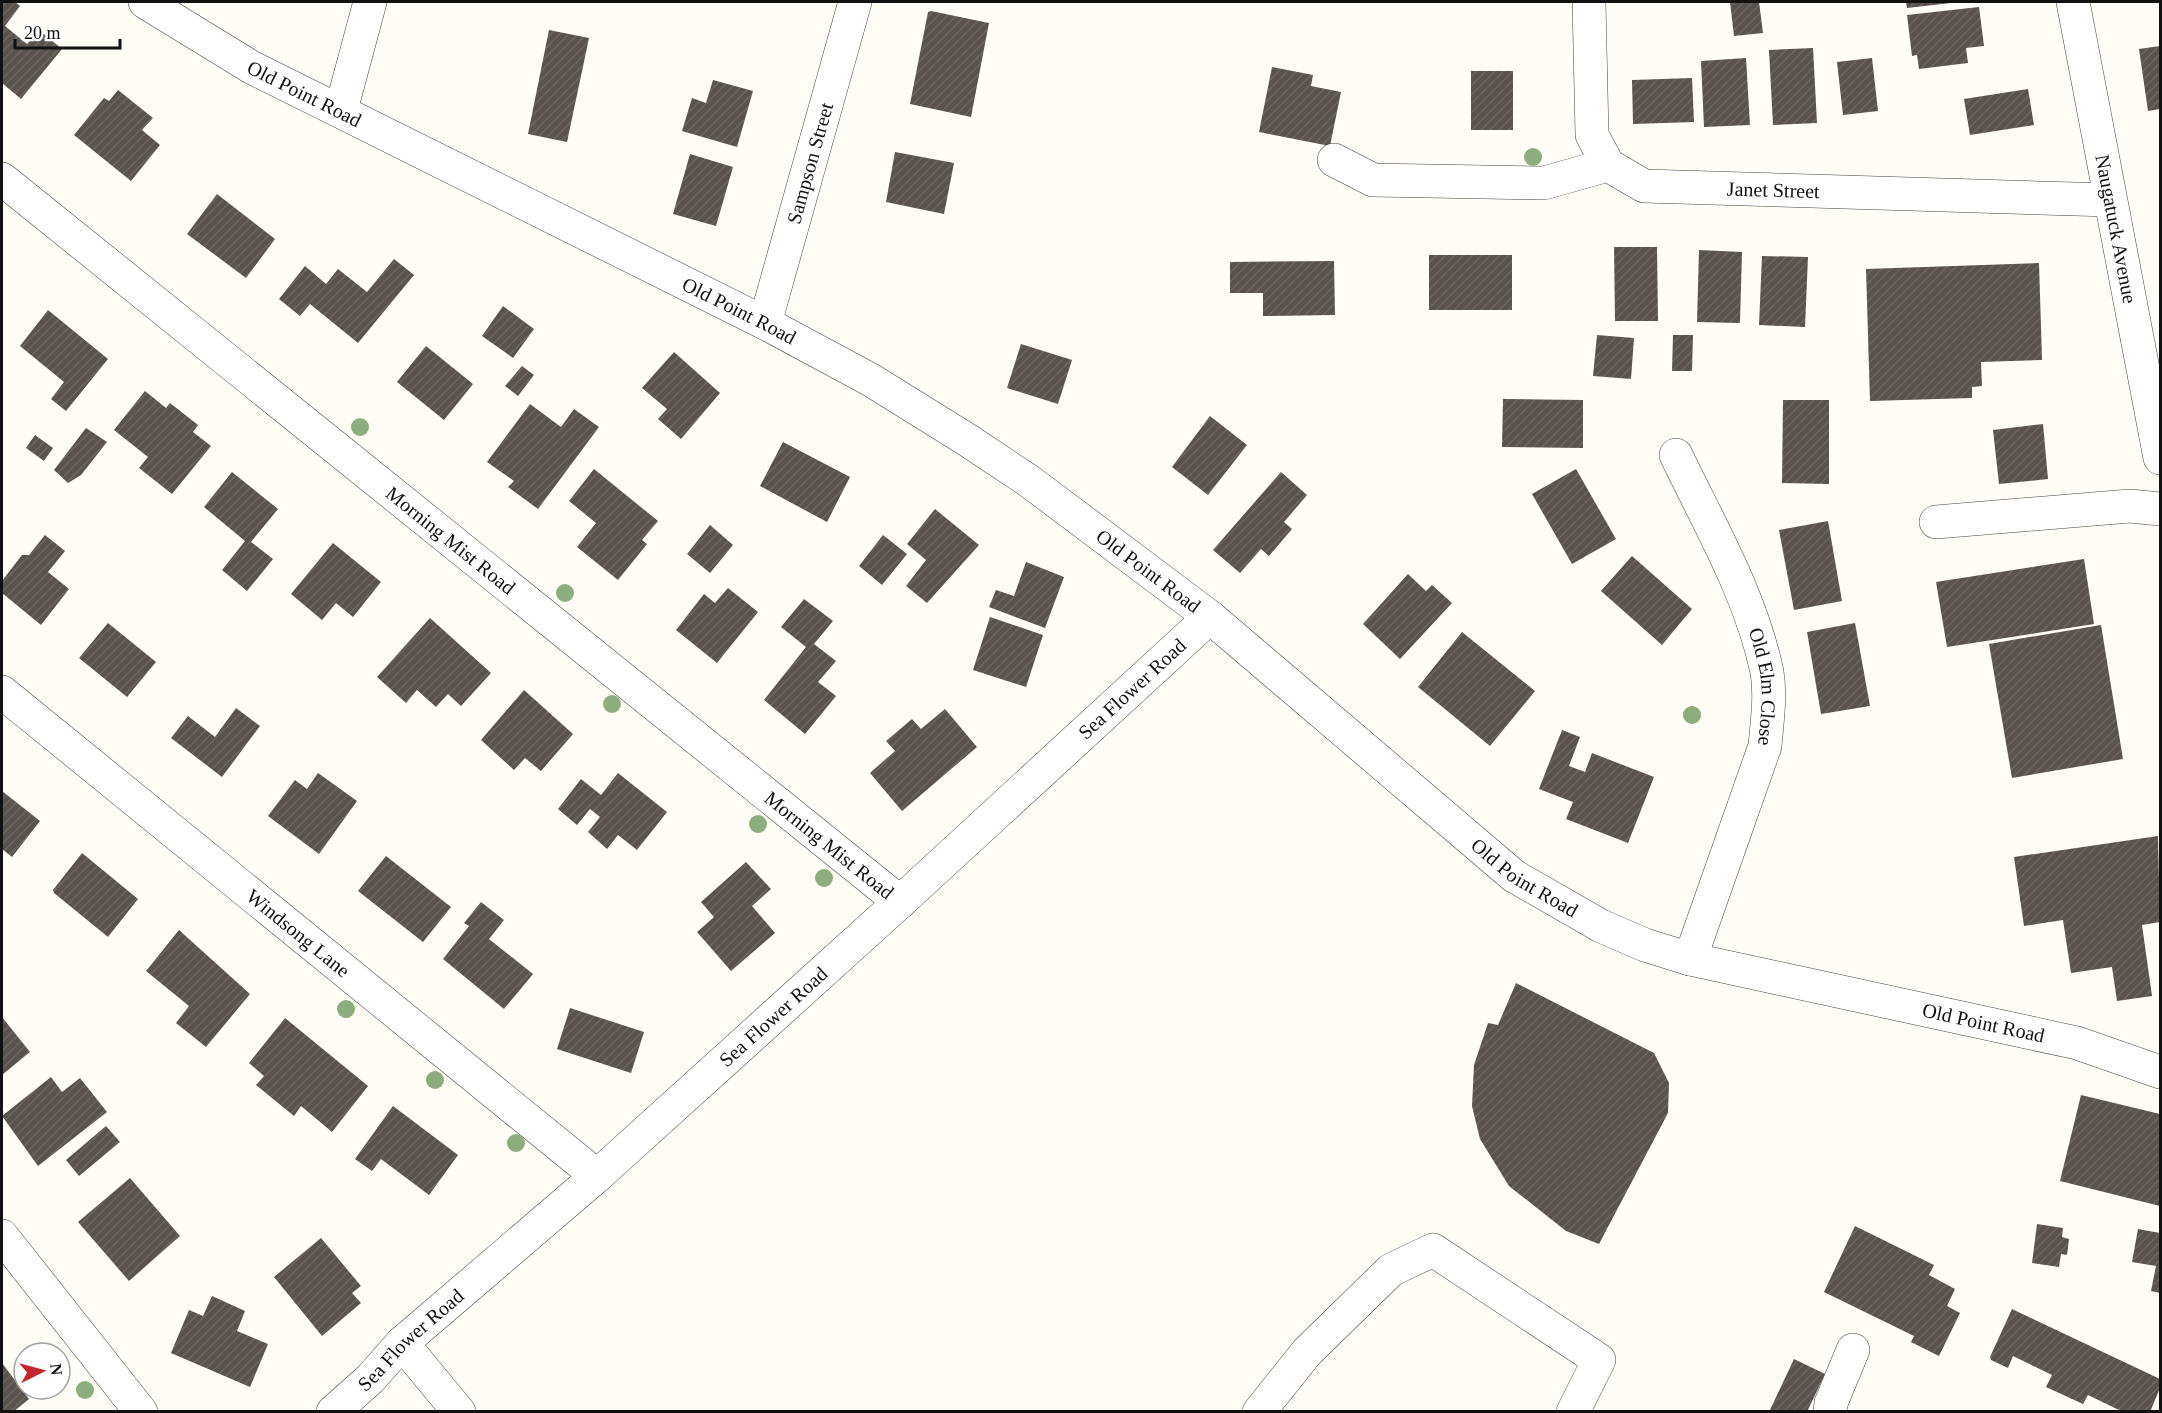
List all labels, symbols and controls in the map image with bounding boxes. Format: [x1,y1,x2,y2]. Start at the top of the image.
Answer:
scale bar [15,12,120,50]
text: 20 m [24,23,61,43]
street label: Old Point Road [244,56,365,131]
street label: Sampson Street [782,100,837,226]
street label: Naugatuck Avenue [2091,153,2141,305]
street label: Janet Street [1726,177,1820,202]
street label: Old Point Road [679,273,800,349]
street label: Morning Mist Road [382,482,519,599]
street label: Old Point Road [1092,525,1205,617]
street label: Old Elm Close [1745,625,1780,747]
street label: Sea Flower Road [1074,634,1190,744]
street label: Morning Mist Road [760,787,898,903]
street label: Old Point Road [1467,834,1582,921]
street label: Windsong Lane [242,885,354,982]
street label: Sea Flower Road [715,962,832,1071]
street label: Old Point Road [1920,999,2047,1047]
street label: Sea Flower Road [353,1284,468,1396]
north arrow [12,1341,72,1401]
text: N [47,1363,66,1377]

